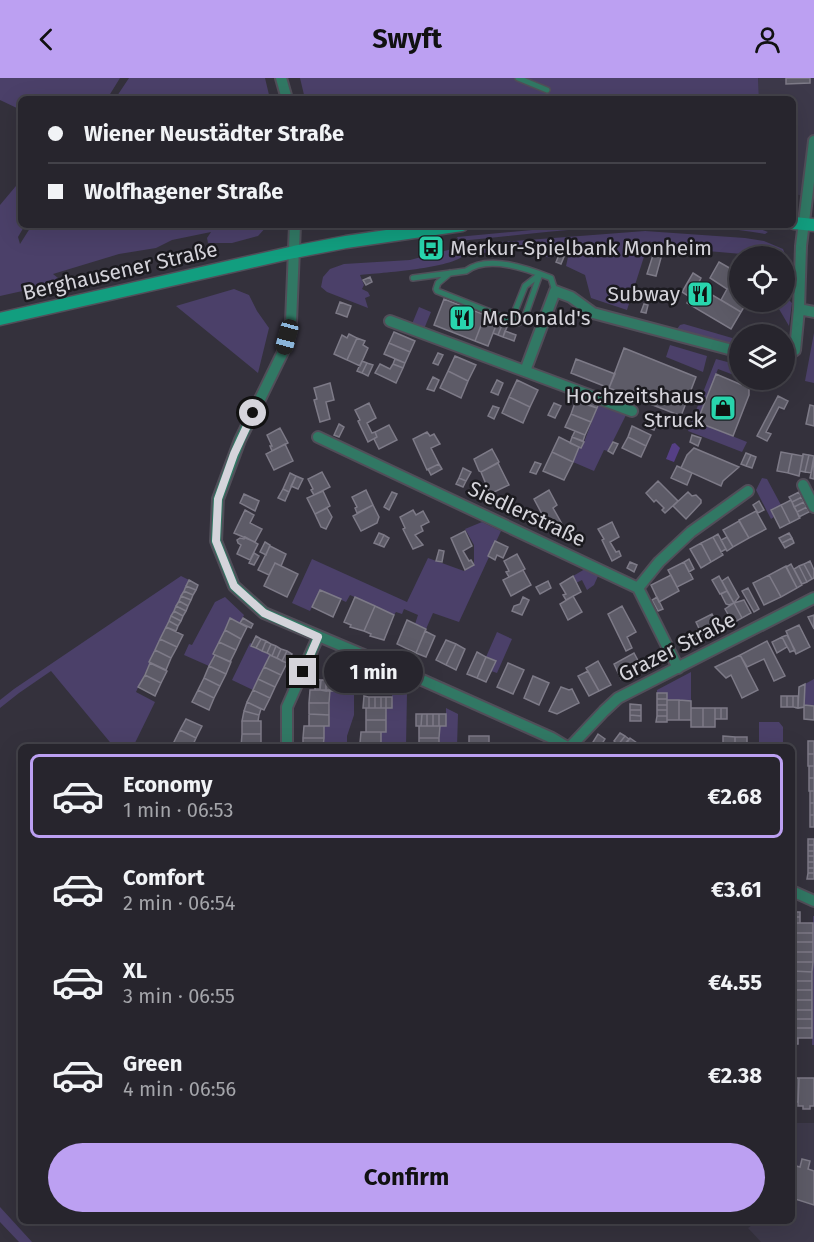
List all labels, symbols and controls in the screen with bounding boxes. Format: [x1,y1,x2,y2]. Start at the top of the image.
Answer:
icon: back [30,23,63,56]
text: Swyft [372,23,442,55]
icon: person [751,23,784,56]
text: Wiener Neustädter Straße [84,120,344,147]
text: Wolfhagener Straße [84,178,283,205]
bus stop icon: Merkur-Spielbank Monheim [416,233,446,263]
place label: Merkur-Spielbank Monheim [450,235,712,261]
street label: Berghausener Straße [20,236,220,306]
map controls [729,246,795,390]
button: locate [729,246,795,312]
restaurant icon: Subway [685,279,715,309]
place label: Subway [608,281,681,307]
restaurant icon: McDonald's [447,303,477,333]
place label: McDonald's [482,305,591,331]
car [274,317,300,357]
button: layers [729,324,795,390]
place label: Hochzeitshaus Struck [566,383,704,433]
shop icon: Hochzeitshaus Struck [708,393,738,423]
route start [239,399,266,426]
street label: Siedlerstraße [464,475,590,553]
street label: Grazer Straße [614,606,740,688]
callout: 1 min [324,651,423,693]
route end [289,658,316,685]
text: 1 min [349,660,398,684]
icon: car [51,769,105,823]
text: Economy [123,771,212,798]
text: €2.68 [708,783,762,810]
text: 1 min · 06:53 [123,798,233,822]
icon: car [51,862,105,916]
text: Comfort [123,864,204,891]
text: €3.61 [711,876,762,903]
text: 2 min · 06:54 [123,891,235,915]
icon: car [51,955,105,1009]
text: XL [123,957,147,984]
text: €4.55 [708,969,762,996]
text: 3 min · 06:55 [123,984,235,1008]
icon: car [51,1048,105,1102]
text: Green [123,1050,182,1077]
text: €2.38 [708,1062,762,1089]
text: 4 min · 06:56 [123,1077,236,1101]
button: Confirm [48,1143,765,1212]

